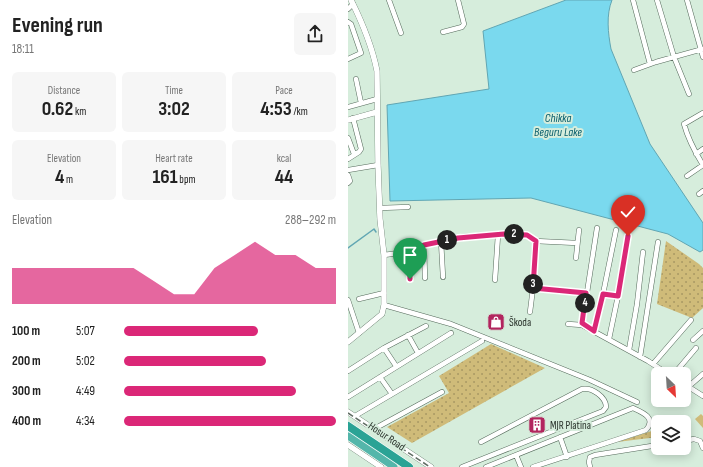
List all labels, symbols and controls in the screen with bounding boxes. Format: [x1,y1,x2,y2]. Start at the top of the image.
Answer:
text: Evening run [12,12,103,39]
button: share [294,13,336,55]
text: 18:11 [12,41,34,57]
text: Distance [48,84,80,97]
text: Time [165,84,183,97]
text: Pace [275,84,293,97]
text: 0.62 [42,97,73,121]
text: 3:02 [158,97,190,121]
text: 4:53 [260,97,292,121]
text: km [73,105,86,118]
text: /km [292,105,308,118]
water label: Chikka Beguru Lake [534,111,582,140]
text: Elevation [47,152,81,165]
text: Heart rate [155,152,193,165]
text: kcal [277,152,291,165]
text: 4 [55,165,64,189]
text: 161 [152,165,178,189]
text: 44 [275,165,293,189]
text: m [64,173,73,186]
text: bpm [178,173,196,186]
pin [611,195,645,236]
icon: check [617,201,639,223]
text: Elevation [12,212,52,228]
text: 288–292 m [285,212,336,228]
pin: 2 [504,224,524,244]
text: 2 [512,227,516,240]
pin: 1 [437,230,457,250]
text: 1 [445,233,449,246]
pin [393,238,427,279]
icon: arrive [399,244,421,266]
pin: 3 [523,274,543,294]
text: 3 [531,277,535,290]
pin: 4 [575,293,595,313]
text: 4 [582,296,588,309]
shop icon: Škoda [486,312,506,332]
place label: Škoda [509,315,531,329]
text: 100 m [12,323,40,339]
text: 5:07 [76,323,95,339]
text: 200 m [12,353,41,369]
text: 5:02 [76,353,95,369]
north arrow [651,367,691,407]
map controls [651,367,691,455]
text: 300 m [12,383,41,399]
text: 4:49 [76,383,95,399]
text: 400 m [12,413,41,429]
text: 4:34 [76,413,95,429]
building icon: MJR Platina [527,415,547,435]
button: layers [651,415,691,455]
street label: Hosur Road [366,419,408,454]
place label: MJR Platina [550,419,591,432]

